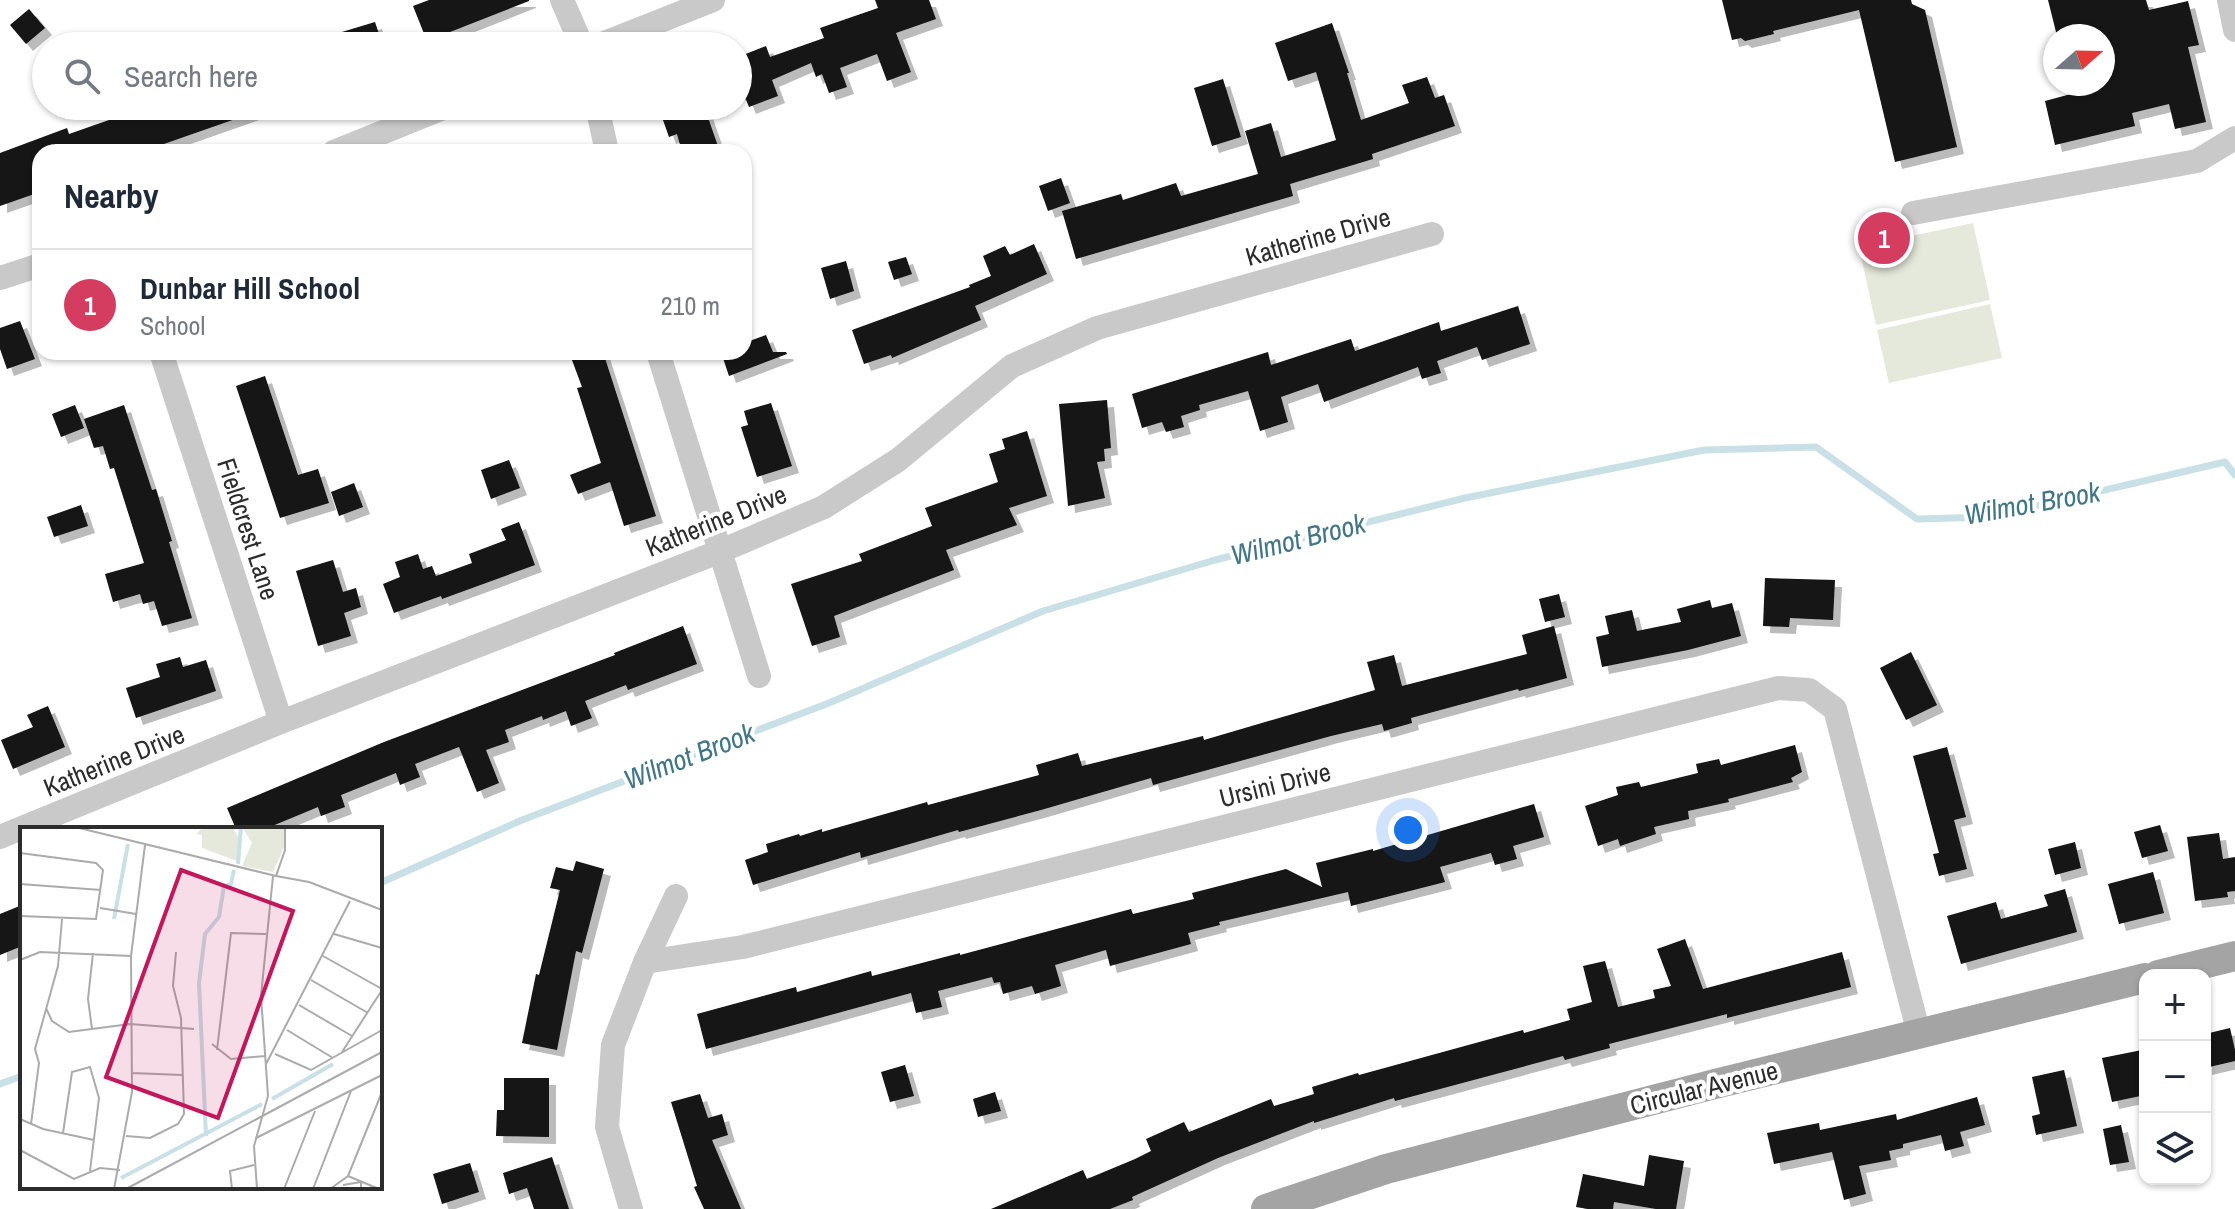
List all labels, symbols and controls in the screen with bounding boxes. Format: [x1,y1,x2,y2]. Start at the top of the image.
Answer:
north arrow [2043,24,2115,96]
search box [32,32,752,120]
icon: search [60,54,104,98]
text: Search here [124,56,258,96]
text: Nearby [64,173,159,219]
street label: Katherine Drive [1241,199,1394,274]
pin: 1 [1858,208,1910,268]
text: Dunbar Hill School [140,268,360,308]
text: 1 [84,288,96,323]
text: 210 m [661,288,720,323]
text: School [140,308,205,343]
street label: Fieldcrest Lane [209,454,288,604]
water label: Wilmot Brook [1961,472,2104,534]
street label: Katherine Drive [640,476,792,565]
water label: Wilmot Brook [1227,504,1371,574]
water label: Wilmot Brook [618,713,761,798]
street label: Katherine Drive [38,716,190,805]
street label: Ursini Drive [1215,754,1334,815]
your location [1388,810,1428,850]
inset map [20,827,382,1189]
map controls [2139,969,2211,1185]
button: + [2139,969,2211,1041]
button: − [2139,1041,2211,1113]
street label: Circular Avenue [1626,1052,1782,1123]
button: layers [2139,1113,2211,1185]

